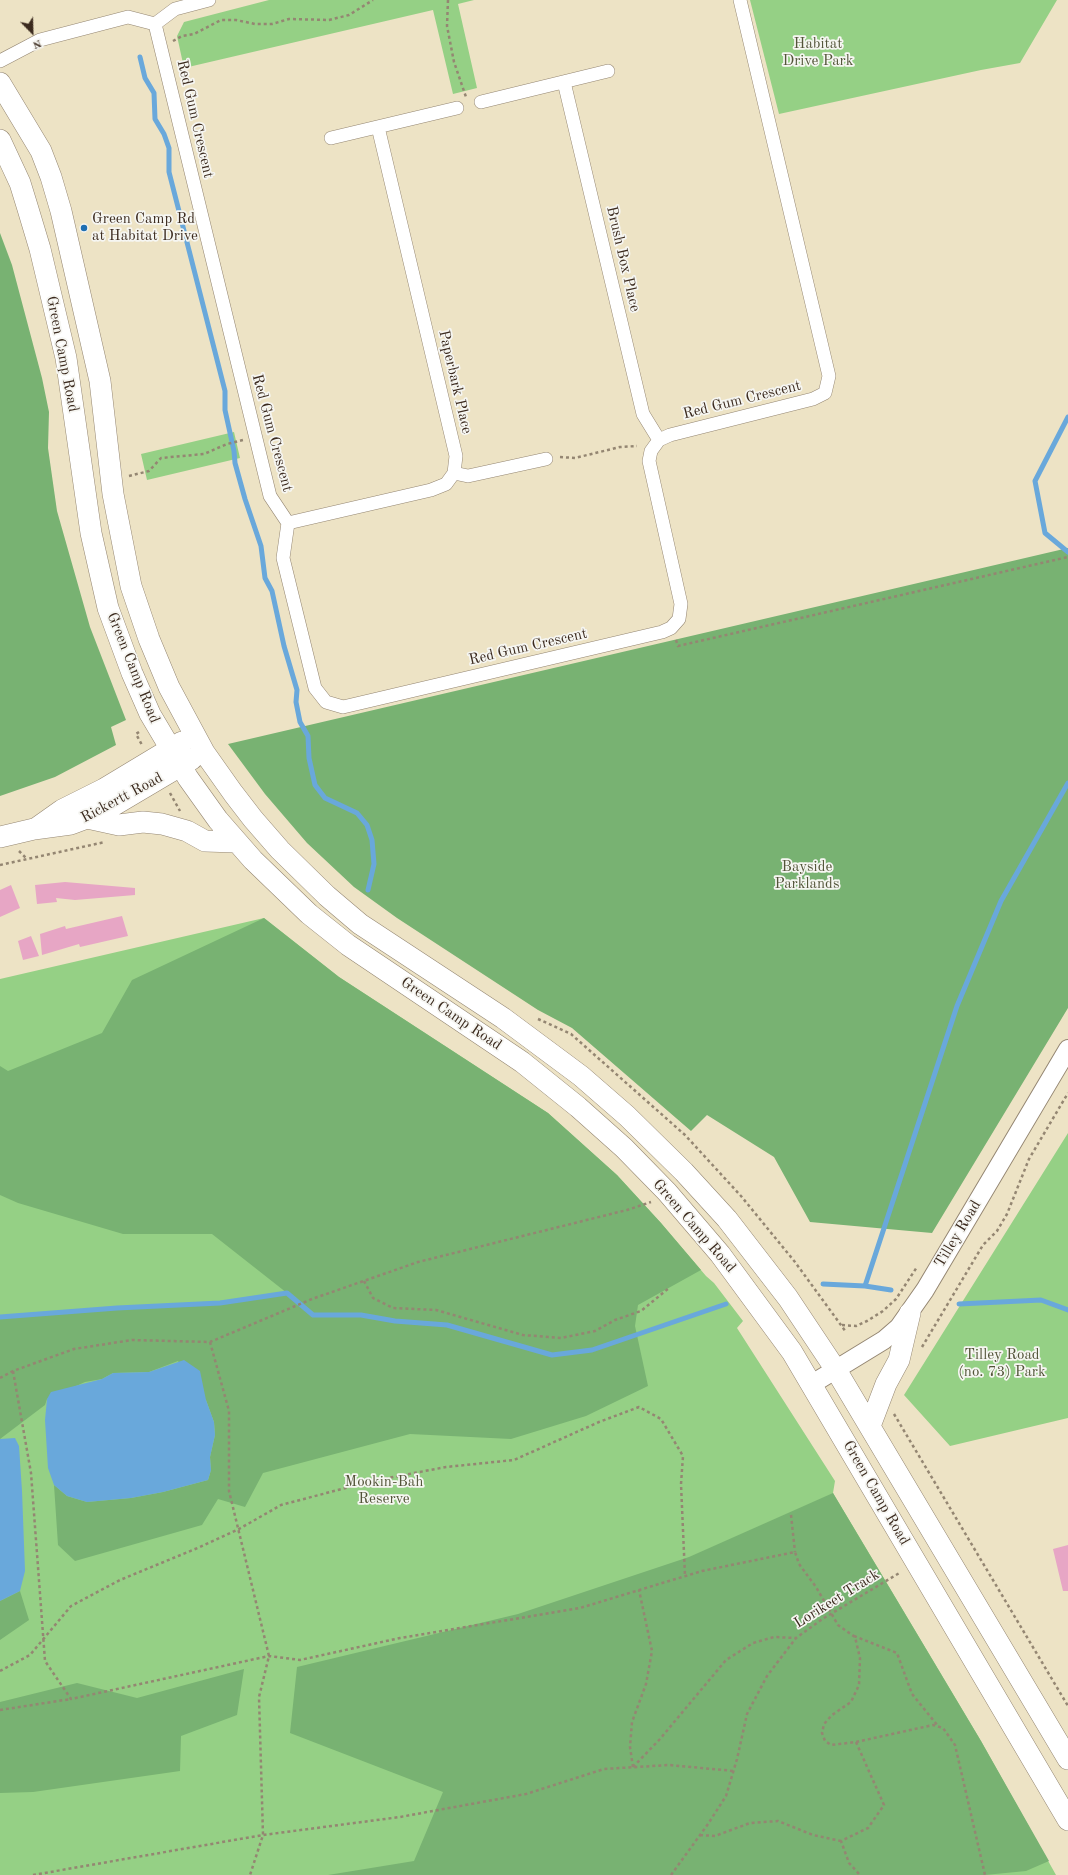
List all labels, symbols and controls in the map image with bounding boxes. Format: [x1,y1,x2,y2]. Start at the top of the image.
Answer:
north arrow [12,12,52,52]
park label: Habitat Drive Park [782,35,854,70]
text: N [31,37,43,50]
street label: Red Gum Crescent [173,58,217,180]
street label: Brush Box Place [602,204,644,314]
place label: Green Camp Rd at Habitat Drive [92,210,198,245]
marker: Green Camp Rd at Habitat Drive [79,223,89,233]
street label: Green Camp Road [42,294,82,414]
street label: Paperbark Place [434,328,476,436]
street label: Red Gum Crescent [248,372,296,494]
street label: Red Gum Crescent [681,377,803,423]
street label: Green Camp Road [103,610,163,726]
street label: Red Gum Crescent [467,625,589,669]
street label: Rickertt Road [78,769,166,827]
park label: Bayside Parklands [775,858,839,893]
street label: Green Camp Road [397,974,505,1054]
street label: Green Camp Road [649,1176,739,1276]
street label: Tilley Road [931,1197,985,1271]
park label: Tilley Road (no. 73) Park [958,1346,1046,1381]
street label: Green Camp Road [839,1437,913,1549]
park label: Mookin-Bah Reserve [345,1473,423,1508]
street label: Lorikeet Track [791,1566,883,1632]

